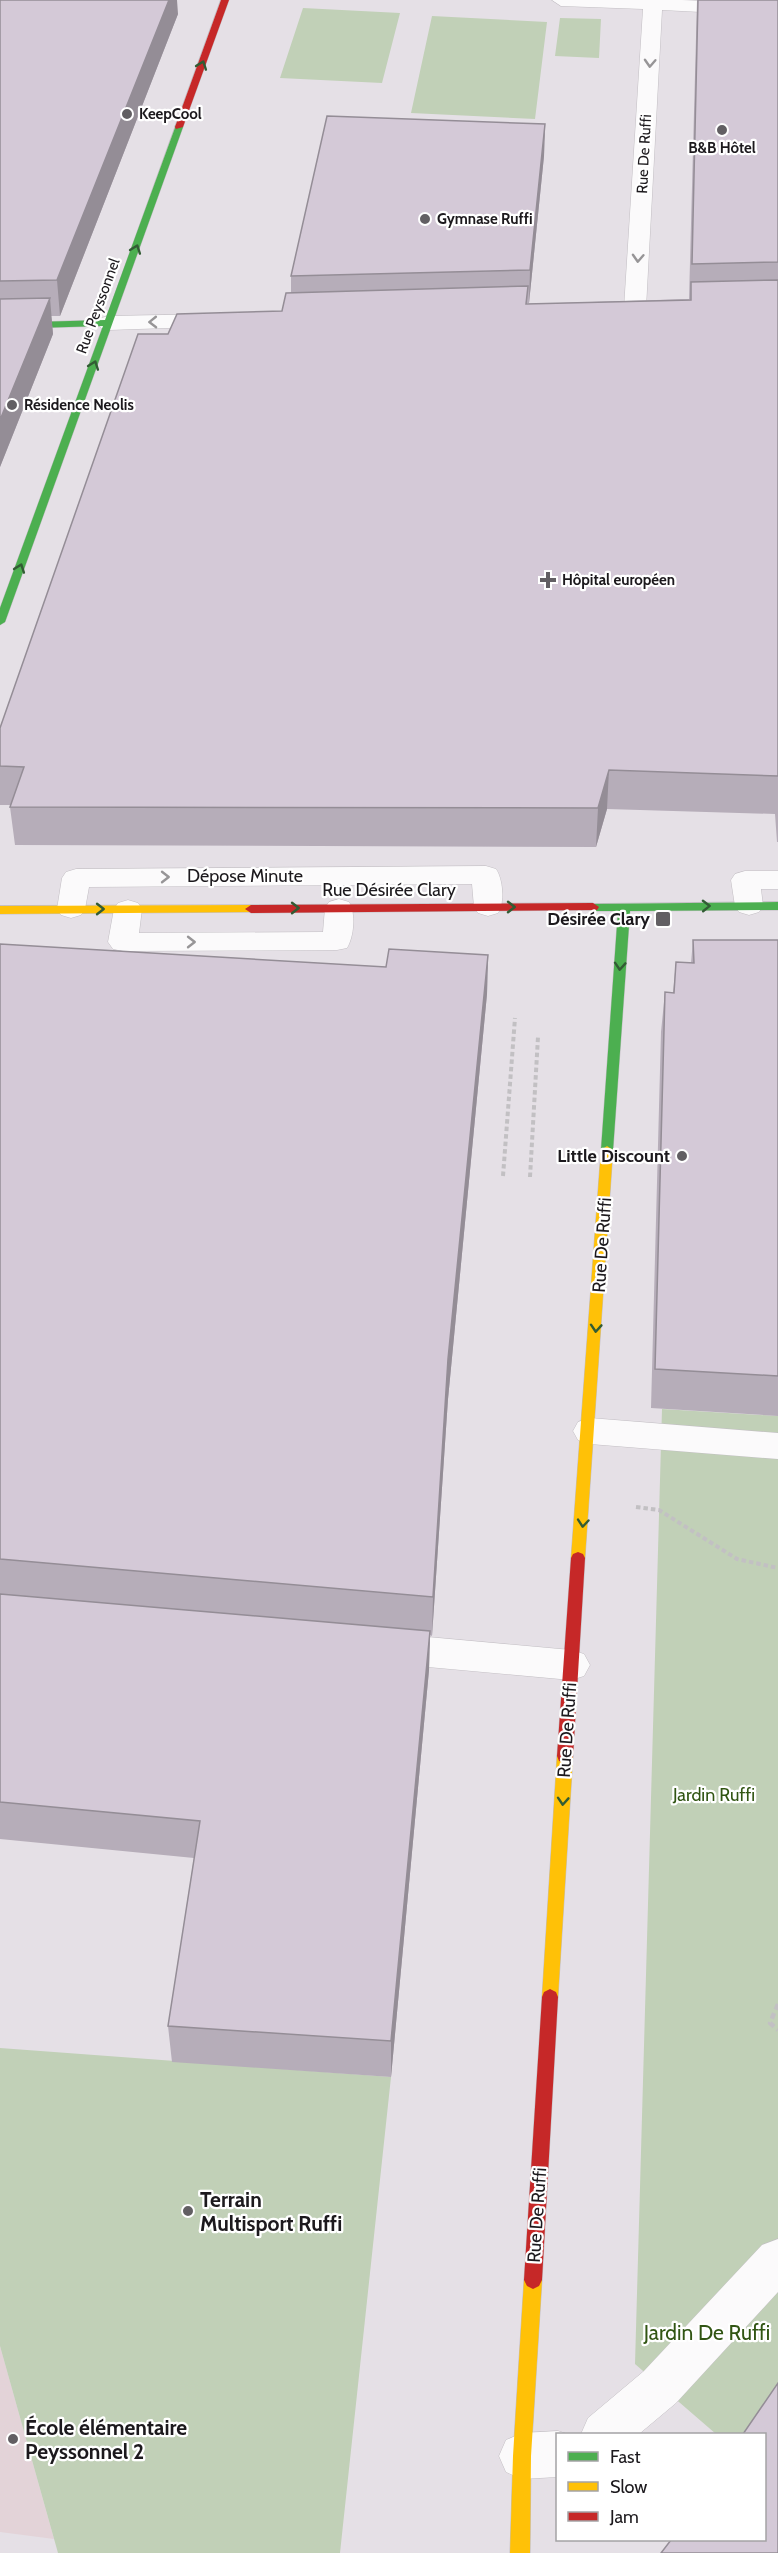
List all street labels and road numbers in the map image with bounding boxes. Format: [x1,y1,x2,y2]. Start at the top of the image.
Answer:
street label: Rue De Ruffi [633,114,655,194]
street label: Rue Peyssonnel [72,256,124,356]
street label: Dépose Minute [187,865,303,887]
street label: Rue Désirée Clary [322,879,456,901]
street label: Rue De Ruffi [588,1197,616,1293]
street label: Rue De Ruffi [553,1682,581,1778]
street label: Rue De Ruffi [523,2167,551,2263]

